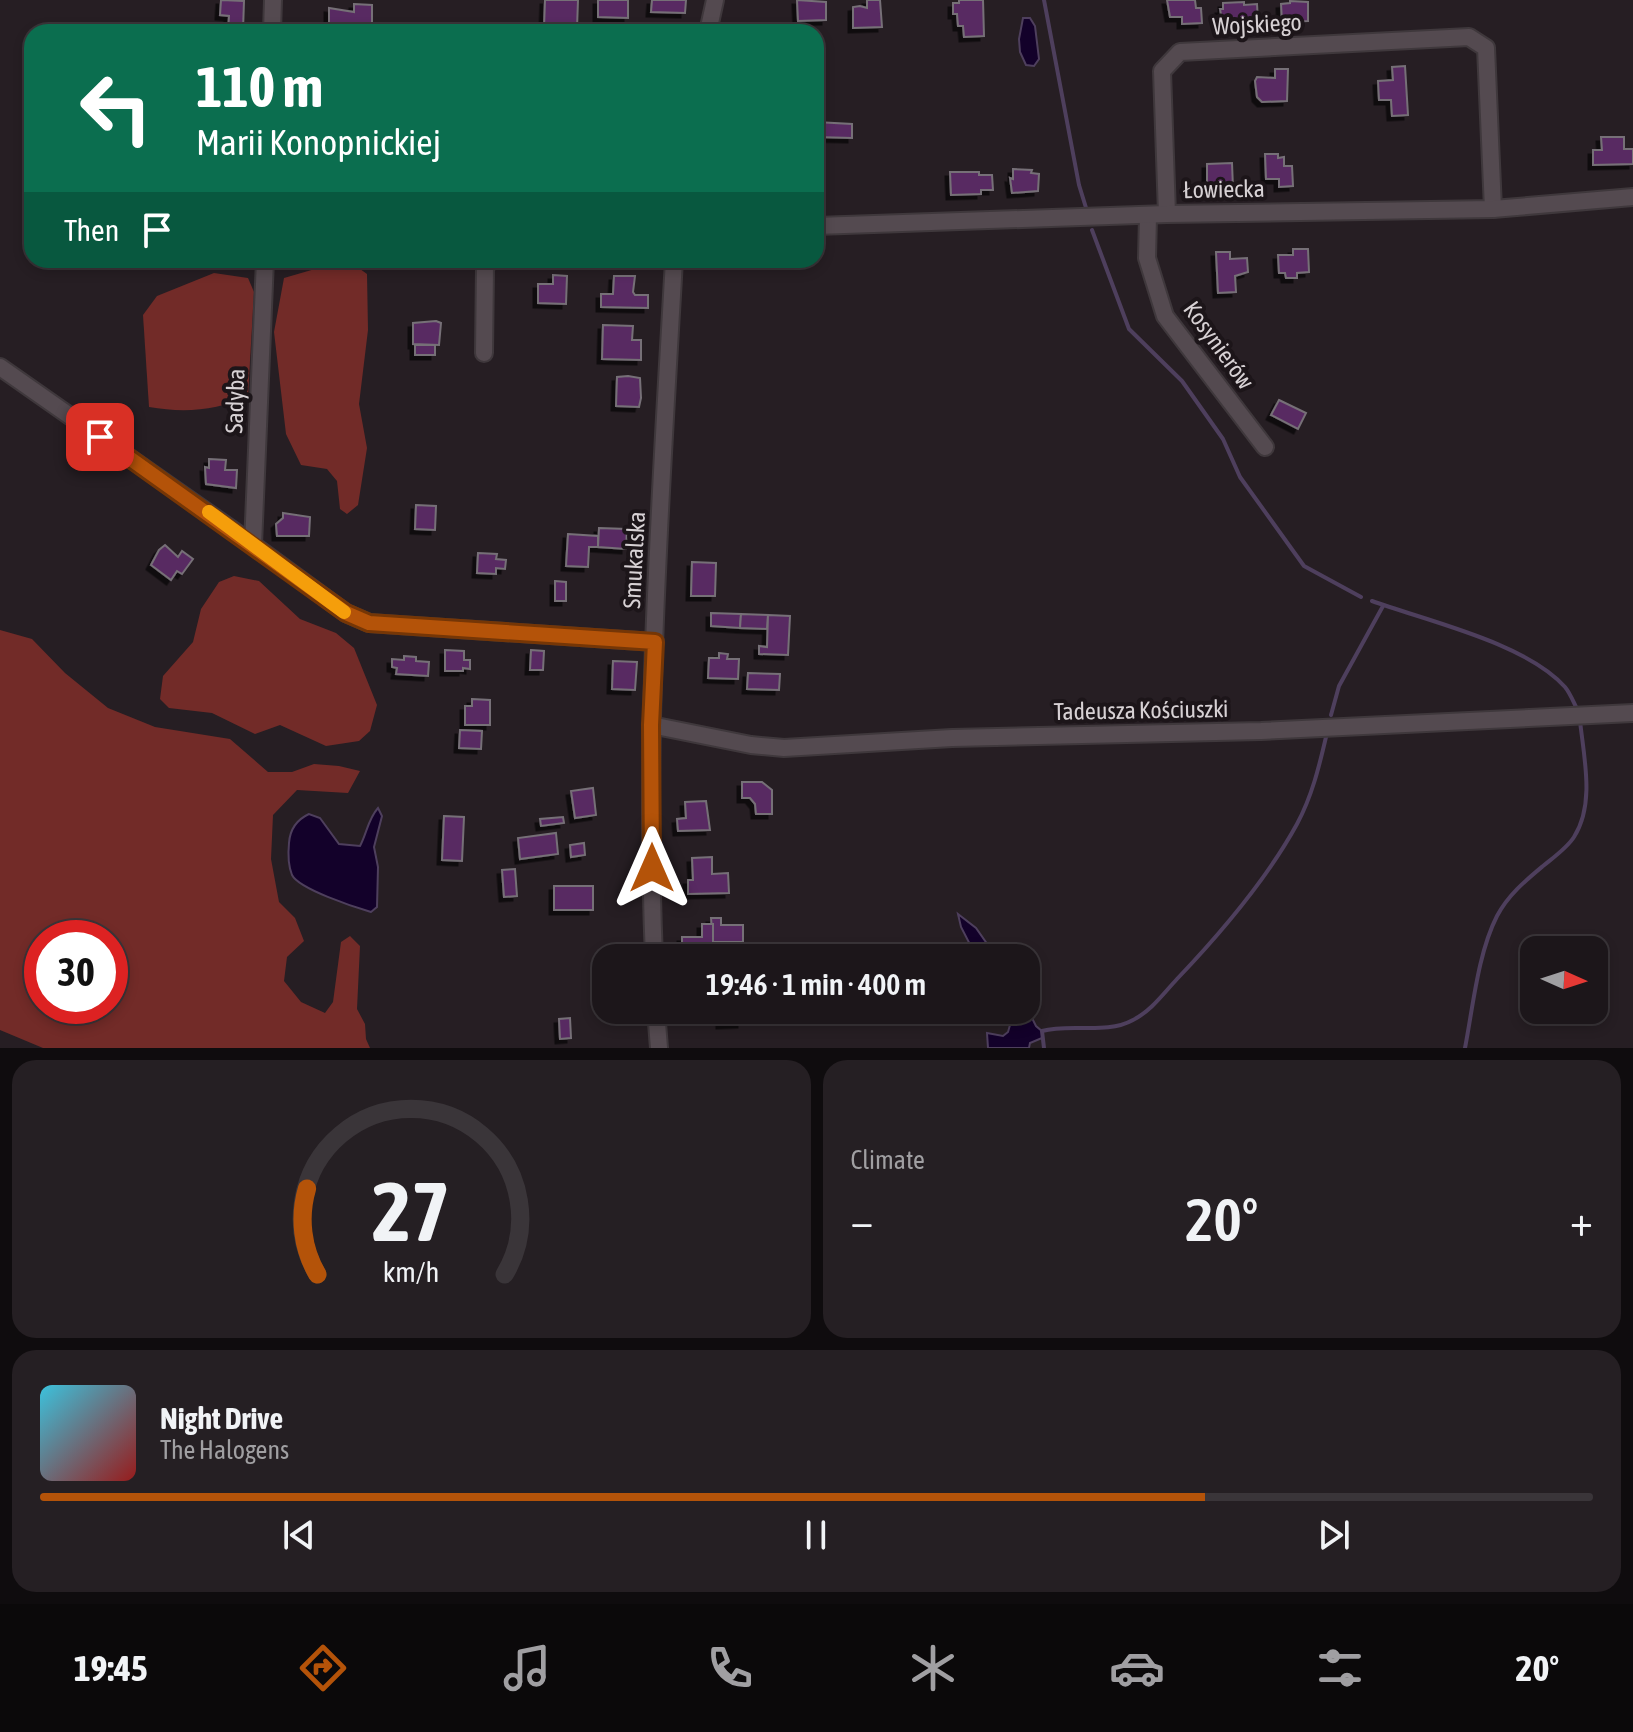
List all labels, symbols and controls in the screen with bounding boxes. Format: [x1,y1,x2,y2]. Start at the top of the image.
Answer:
street label: Wojskiego [1212,8,1302,40]
text: 110 m [196,55,323,119]
icon: left [64,56,168,160]
text: Marii Konopnickiej [196,121,441,163]
street label: Łowiecka [1183,175,1265,203]
icon: arrive [135,208,179,252]
text: Then [64,213,119,247]
street label: Kosynierów [1178,296,1260,394]
street label: Sadyba [220,368,250,434]
pin [66,403,134,471]
icon: arrive [78,415,122,459]
street label: Smukalska [618,511,650,609]
street label: Tadeusza Kościuszki [1053,695,1229,725]
position arrow [610,826,694,910]
speed limit sign: 30 [24,920,128,1024]
north arrow [1520,936,1608,1024]
map controls [1520,936,1608,1024]
text: 19:46 · 1 min · 400 m [706,967,926,1001]
text: Climate [851,1145,925,1175]
text: 27 [372,1163,450,1259]
text: 20° [1185,1185,1258,1254]
text: − [851,1195,873,1245]
text: + [1570,1195,1593,1245]
text: km/h [383,1255,440,1288]
text: Night Drive [160,1401,283,1435]
text: The Halogens [160,1435,289,1465]
icon: previous [277,1513,321,1557]
icon: pause [794,1513,838,1557]
icon: next [1312,1513,1356,1557]
icon: directions [295,1640,351,1696]
icon: music [499,1640,555,1696]
icon: phone [702,1640,758,1696]
icon: climate [905,1640,961,1696]
icon: car [1109,1640,1165,1696]
icon: filters [1312,1640,1368,1696]
text: 19:45 [74,1647,148,1689]
text: 20° [1516,1647,1559,1689]

